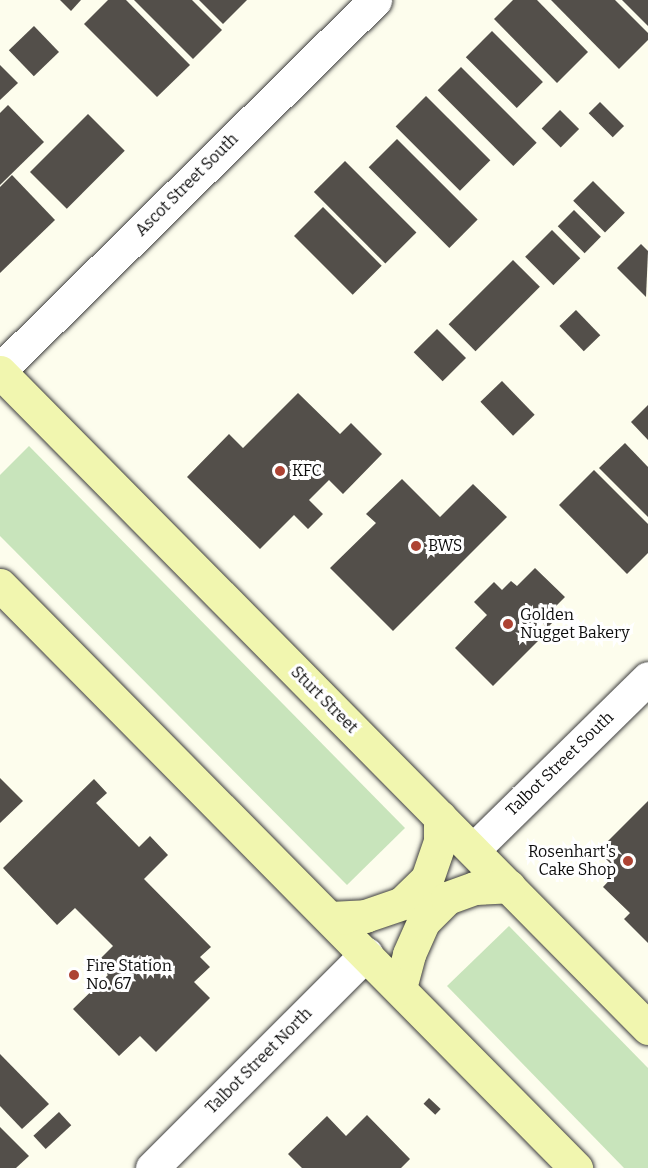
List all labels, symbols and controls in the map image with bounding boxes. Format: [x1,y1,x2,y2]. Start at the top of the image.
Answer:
street label: Ascot Street South [132,130,242,240]
place label: KFC [292,461,322,481]
marker: KFC [273,464,287,478]
place label: BWS [428,536,462,556]
marker: BWS [409,539,423,553]
place label: Golden Nugget Bakery [520,605,630,643]
marker: Golden Nugget Bakery [501,617,515,631]
street label: Sturt Street [287,663,361,737]
street label: Talbot Street South [502,708,618,820]
place label: Rosenhart's Cake Shop [528,842,616,880]
marker: Rosenhart's Cake Shop [621,854,635,868]
place label: Fire Station No. 67 [86,956,172,994]
marker: Fire Station No. 67 [67,968,81,982]
street label: Talbot Street North [202,1004,316,1118]

